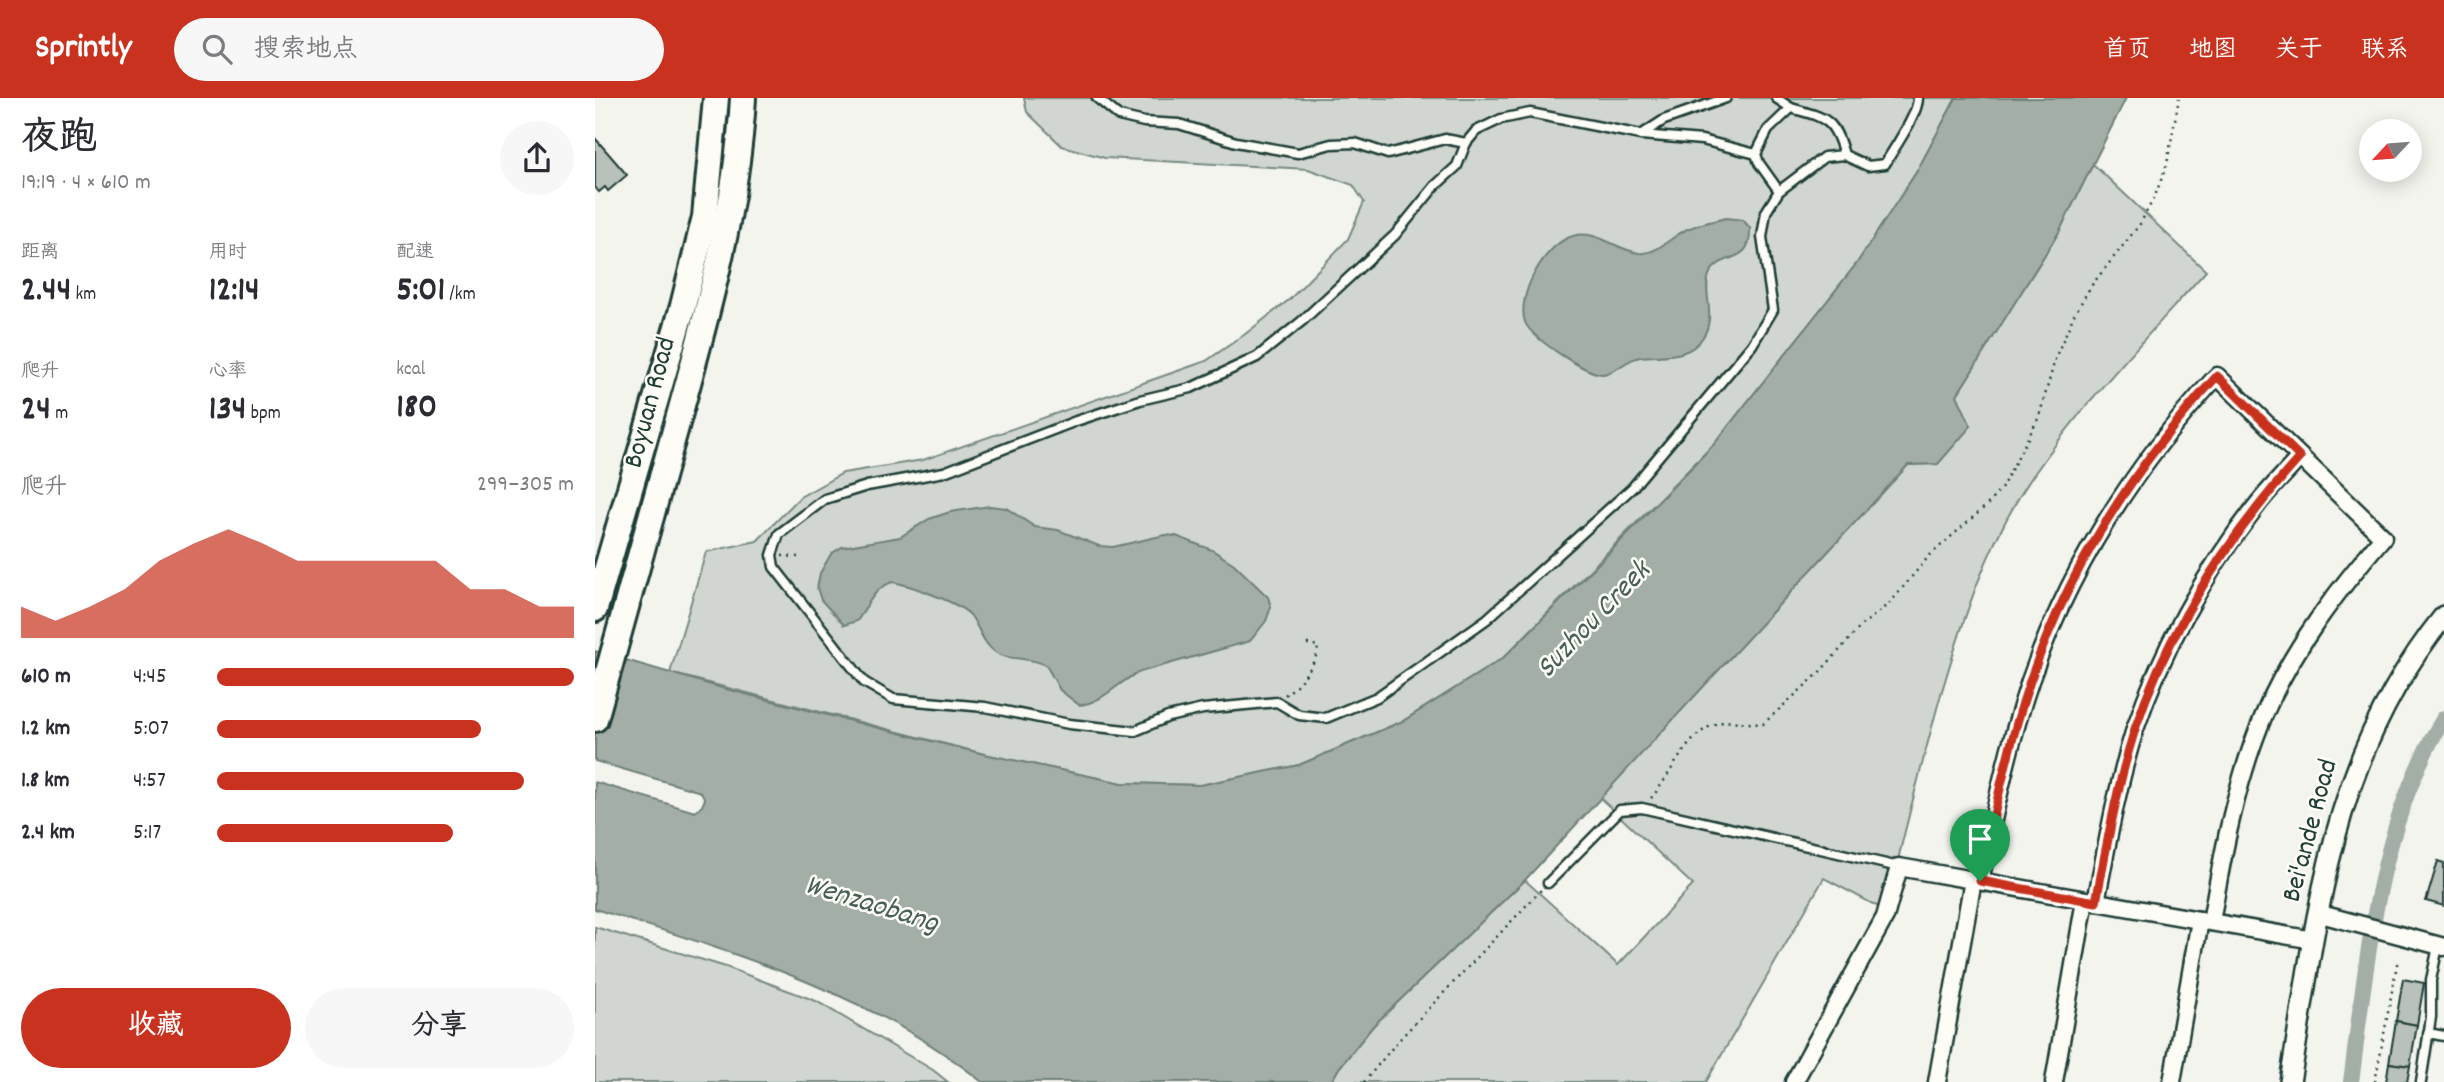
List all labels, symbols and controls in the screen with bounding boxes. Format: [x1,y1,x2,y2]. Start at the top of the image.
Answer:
search box [174,18,664,81]
text: Sprintly [35,26,132,73]
icon: search [198,30,236,68]
text: 搜索地点 [254,32,358,69]
text: 首页 [2103,34,2151,68]
text: 地图 [2189,34,2237,68]
text: 关于 [2275,34,2323,68]
text: 联系 [2361,34,2409,68]
text: 夜跑 [21,113,97,168]
north arrow [2359,119,2422,182]
map controls [2359,119,2422,182]
button: share [500,121,574,195]
text: 19:19 · 4 × 610 m [21,167,151,200]
text: 距离 [21,240,59,267]
text: 用时 [209,240,247,267]
text: 配速 [396,240,434,267]
text: 2.44 [21,267,71,317]
text: 12:14 [209,267,260,317]
text: 5:01 [396,267,445,317]
text: km [71,282,96,309]
text: /km [445,282,476,309]
street label: Boyuan Road [615,333,689,473]
text: kcal [396,357,425,384]
text: 爬升 [21,359,59,386]
text: 心率 [209,359,247,386]
text: 180 [396,384,437,434]
text: 24 [21,386,51,436]
text: 134 [209,386,246,436]
text: m [51,401,68,428]
text: bpm [246,401,281,428]
text: 299–305 m [477,469,574,502]
text: 爬升 [21,472,67,505]
water label: Suzhou Creek [1528,550,1664,690]
text: 610 m [21,661,71,694]
text: 4:45 [133,661,167,694]
text: 1.2 km [21,713,70,746]
text: 5:07 [133,713,169,746]
street label: Bei'ande Road [2274,755,2350,907]
text: 1.8 km [21,765,70,798]
text: 4:57 [133,765,166,798]
pin [1950,809,2010,881]
text: 2.4 km [21,817,75,850]
text: 5:17 [133,817,161,850]
icon: arrive [1961,820,1999,858]
water label: Wenzaobang [799,865,944,947]
button: 收藏 [21,988,291,1068]
button: 分享 [305,988,574,1068]

